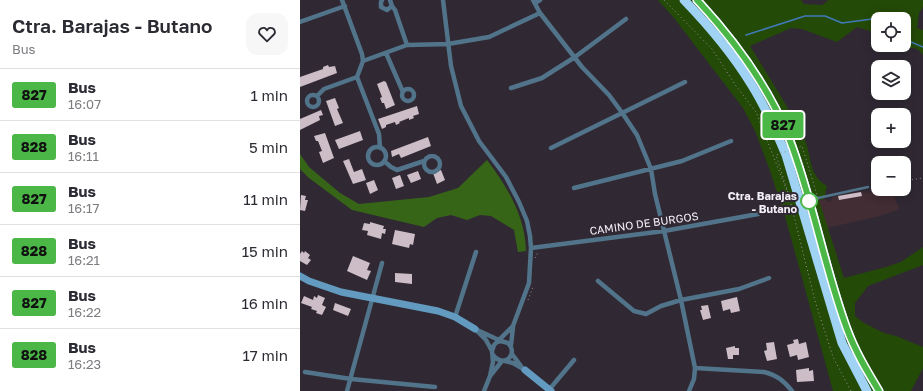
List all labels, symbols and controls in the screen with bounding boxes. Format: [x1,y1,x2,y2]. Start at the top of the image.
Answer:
map controls [871,12,911,196]
button: locate [871,12,911,52]
button: heart [246,13,288,55]
text: Ctra. Barajas - Butano [12,14,212,37]
text: Bus [12,41,35,57]
button: layers [871,60,911,100]
text: Bus [68,78,96,96]
text: 827 [21,86,47,103]
text: 1 min [250,86,288,104]
text: 16:07 [68,96,101,112]
button: + [871,108,911,148]
line badge: 827 [760,112,806,138]
text: 827 [770,116,796,133]
text: Bus [68,130,96,148]
text: 828 [21,138,47,155]
text: 5 min [249,138,288,156]
text: 16:11 [68,148,99,164]
button: − [871,156,911,196]
text: Bus [68,182,96,200]
place label: Ctra. Barajas - Butano [728,189,797,215]
text: 827 [21,190,47,207]
text: 11 min [243,190,288,208]
marker: Ctra. Barajas - Butano [800,192,818,210]
text: 16:17 [68,200,99,216]
street label: CAMINO DE BURGOS [589,209,699,237]
text: Bus [68,234,96,252]
text: 828 [21,242,47,259]
text: 15 min [242,242,288,260]
text: 16:21 [68,252,100,268]
text: Bus [68,286,96,304]
text: 827 [21,294,47,311]
text: 16 min [241,294,288,312]
text: 16:22 [68,304,101,320]
text: Bus [68,338,96,356]
text: 828 [21,346,47,363]
text: 17 min [243,346,288,364]
text: 16:23 [68,356,101,372]

